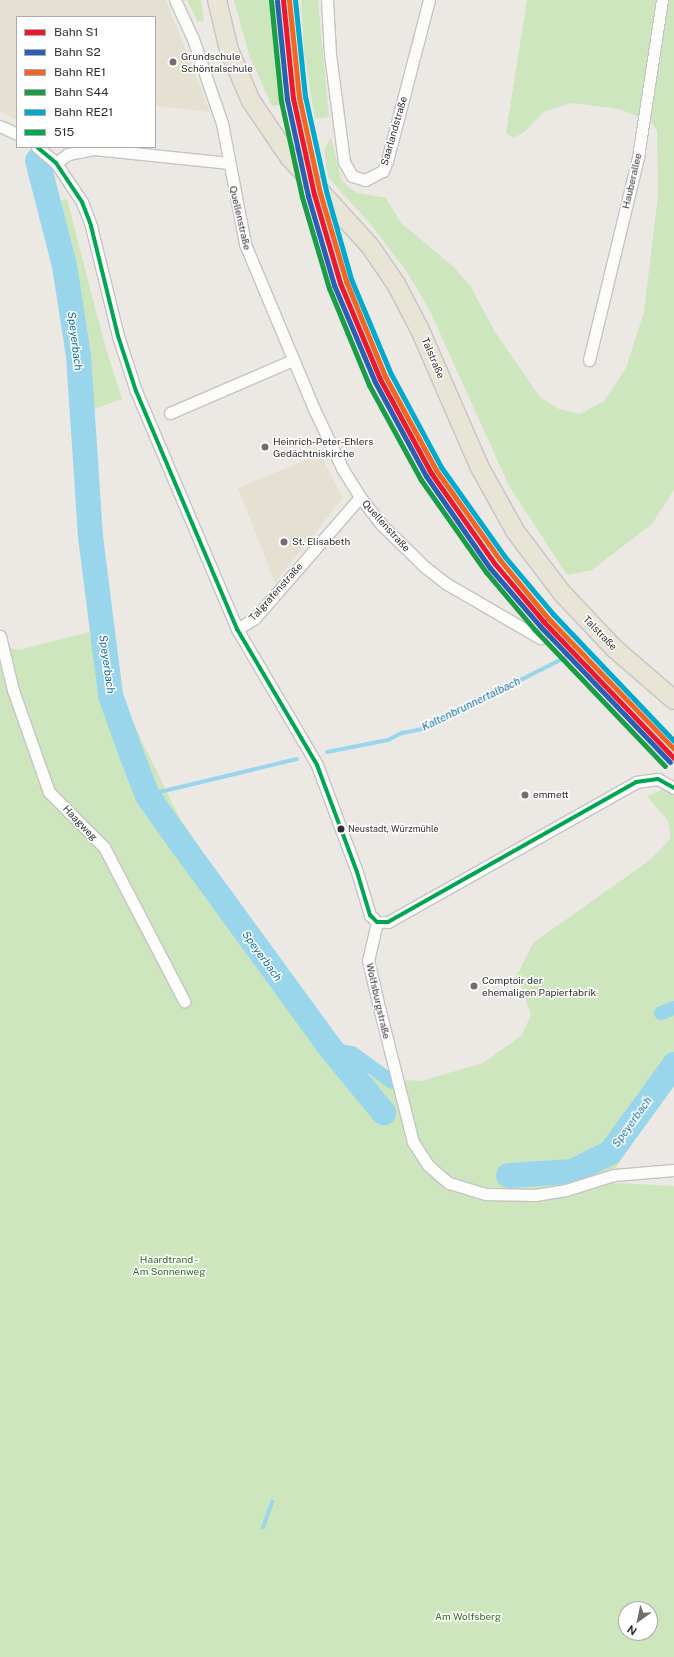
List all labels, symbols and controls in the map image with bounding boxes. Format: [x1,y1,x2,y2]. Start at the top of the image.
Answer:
legend [16,16,156,148]
text: Bahn S1 [54,25,98,39]
text: Bahn S2 [54,45,101,59]
place label: Grundschule Schöntalschule [181,50,253,74]
marker: Grundschule Schöntalschule [168,57,178,67]
text: Bahn RE1 [54,65,106,79]
text: Bahn S44 [54,85,109,99]
street label: Saarlandstraße [378,95,410,167]
text: Bahn RE21 [54,105,113,119]
text: 515 [54,125,74,139]
street label: Hauberallee [620,152,644,210]
street label: Quellenstraße [227,185,253,251]
water label: Speyerbach [65,311,85,371]
street label: Talstraße [419,336,447,380]
place label: Heinrich-Peter-Ehlers Gedächtniskirche [273,435,373,458]
marker: Heinrich-Peter-Ehlers Gedächtniskirche [260,442,270,452]
street label: Quellenstraße [360,498,412,554]
place label: St. Elisabeth [292,536,350,548]
marker: St. Elisabeth [279,537,289,547]
street label: Talgrafenstraße [247,560,305,624]
street label: Talstraße [581,613,619,653]
water label: Speyerbach [96,634,118,694]
water label: Kaltenbrunnertalbach [419,674,523,734]
place label: emmett [533,789,569,801]
marker: emmett [520,790,530,800]
street label: Haagweg [60,803,100,843]
marker: Neustadt, Würzmühle [336,824,346,834]
place label: Neustadt, Würzmühle [348,824,439,834]
water label: Speyerbach [239,928,285,984]
street label: Wolfsburgstraße [363,962,393,1040]
place label: Comptoir der ehemaligen Papierfabrik [482,974,596,998]
marker: Comptoir der ehemaligen Papierfabrik [469,981,479,991]
water label: Speyerbach [609,1094,655,1150]
park label: Haardtrand - Am Sonnenweg [133,1253,205,1276]
north arrow [618,1601,658,1641]
park label: Am Wolfsberg [435,1611,501,1623]
text: N [625,1623,639,1638]

